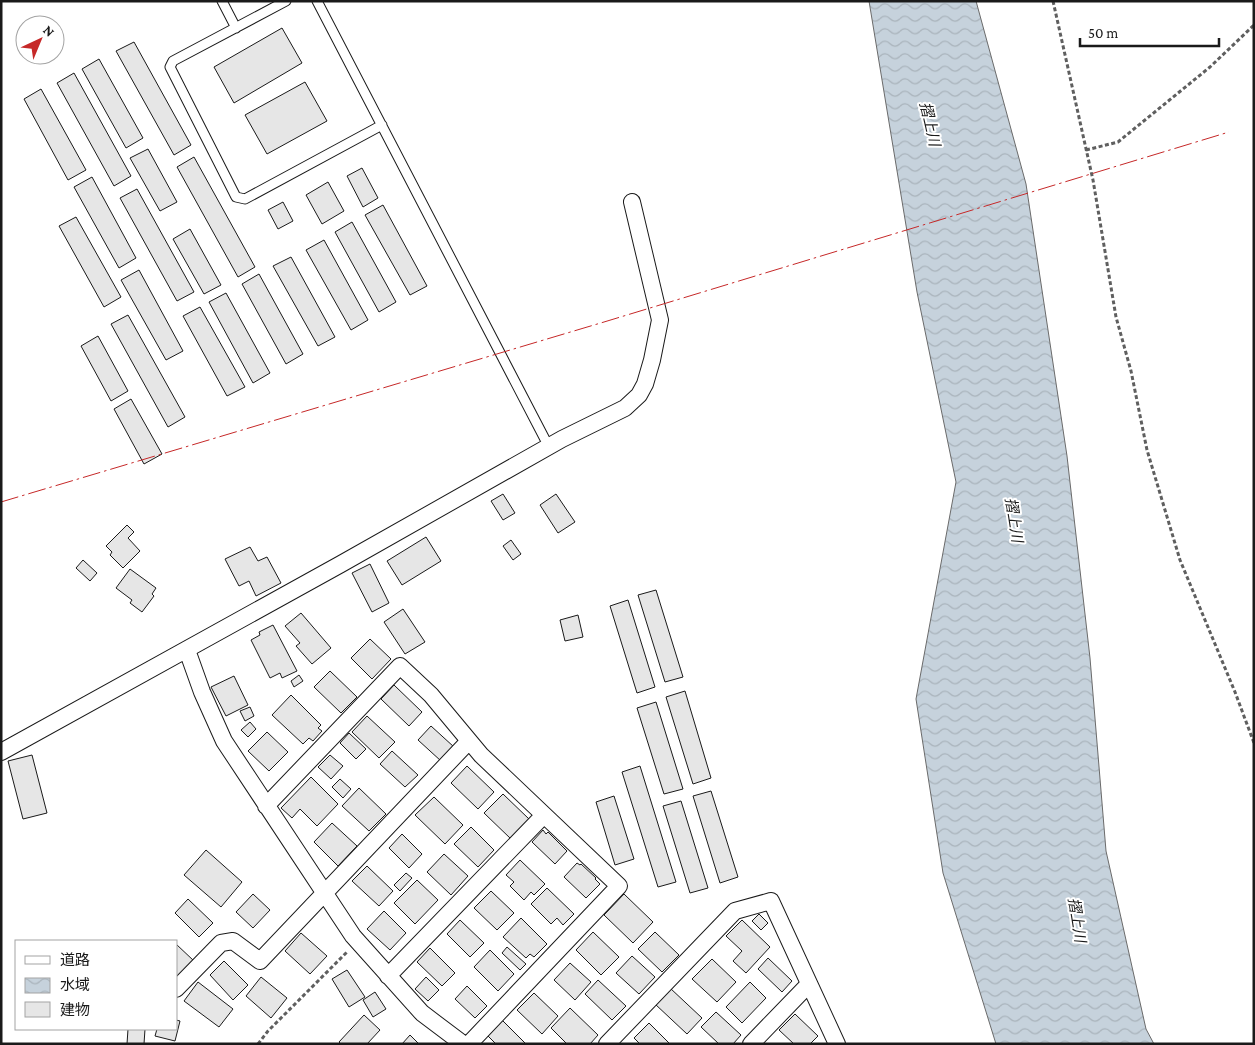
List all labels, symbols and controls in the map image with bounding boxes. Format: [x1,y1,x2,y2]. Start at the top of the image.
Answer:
north arrow [15,15,65,65]
scale bar [1080,15,1219,47]
text: N [40,22,58,40]
text: 50 m [1088,25,1118,41]
water label: 摺上川 [917,100,943,150]
water label: 摺上川 [1003,497,1026,545]
water label: 摺上川 [1066,897,1089,945]
legend [15,940,178,1030]
text: 道路 [60,952,90,968]
text: 水域 [60,977,90,993]
text: 建物 [60,1002,90,1018]

